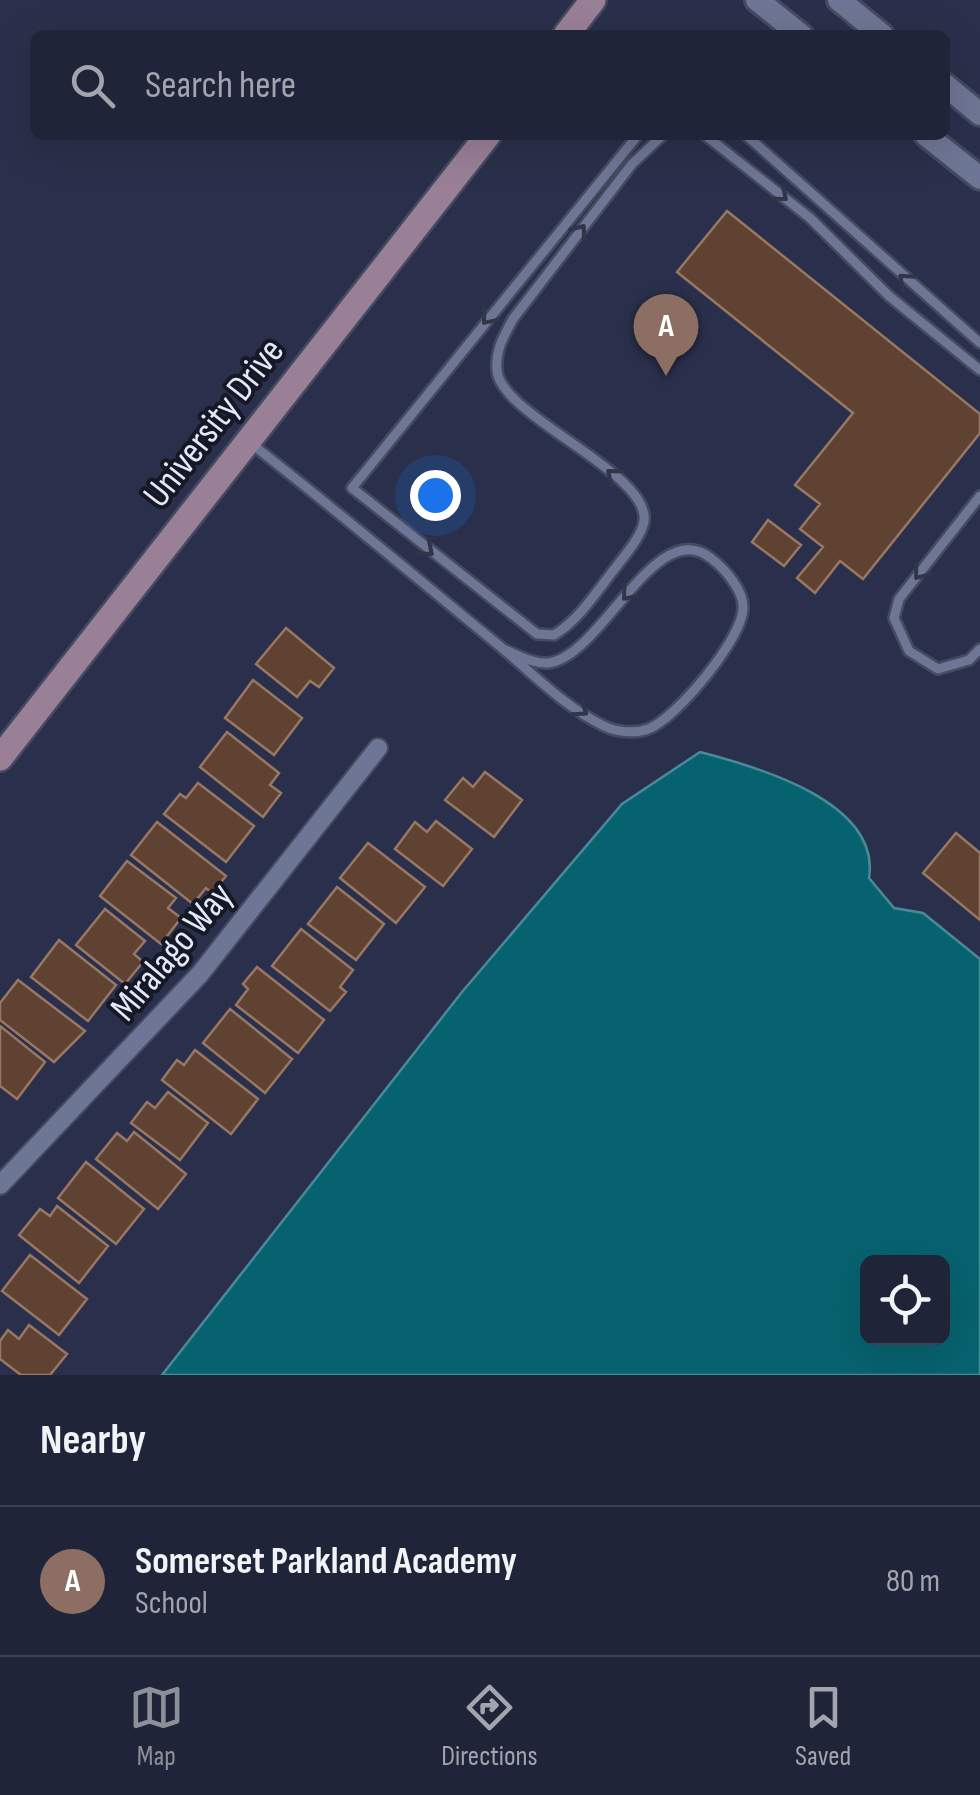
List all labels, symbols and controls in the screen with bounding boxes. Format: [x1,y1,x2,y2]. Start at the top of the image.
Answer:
search box [30,30,950,140]
icon: search [65,58,120,113]
text: Search here [145,63,296,108]
one-way arrow [770,183,788,201]
one-way arrow [569,224,586,242]
one-way arrow [898,274,917,292]
pin: A [634,294,698,376]
one-way arrow [482,307,499,325]
street label: University Drive [134,330,294,516]
one-way arrow [607,469,625,487]
your location [410,470,461,521]
one-way arrow [416,538,434,556]
one-way arrow [914,562,931,580]
one-way arrow [621,582,639,600]
one-way arrow [570,698,589,716]
street label: Miralago Way [101,874,243,1030]
map controls [860,1255,950,1345]
button: locate [860,1255,950,1345]
text: Nearby [40,1415,146,1466]
text: Somerset Parkland Academy [135,1539,517,1584]
text: A [65,1562,80,1601]
text: 80 m [886,1562,940,1601]
text: School [135,1584,208,1623]
tab: Map [129,1680,184,1773]
tab: Directions [441,1680,538,1773]
tab: Saved [795,1680,851,1773]

